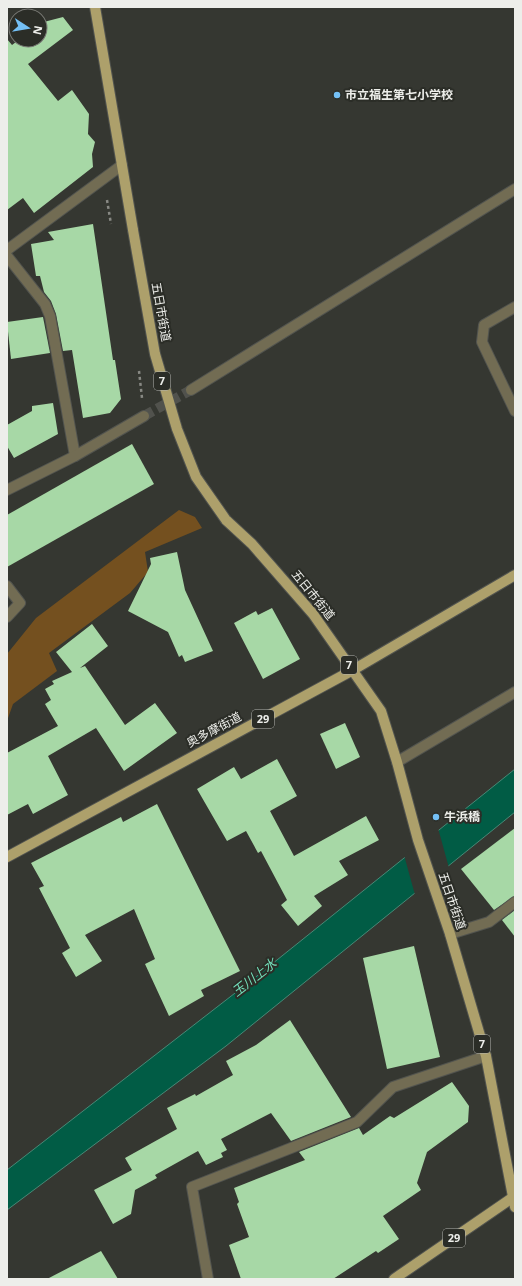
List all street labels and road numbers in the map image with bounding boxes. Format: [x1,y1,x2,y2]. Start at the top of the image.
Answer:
street label: 五日市街道 [148,281,175,343]
road number: 7 [154,372,170,390]
street label: 五日市街道 [288,566,339,623]
road number: 7 [341,656,357,674]
street label: 奥多摩街道 [183,708,244,751]
road number: 29 [252,710,274,728]
street label: 五日市街道 [435,870,470,932]
road number: 7 [474,1035,490,1053]
road number: 29 [443,1229,465,1247]

